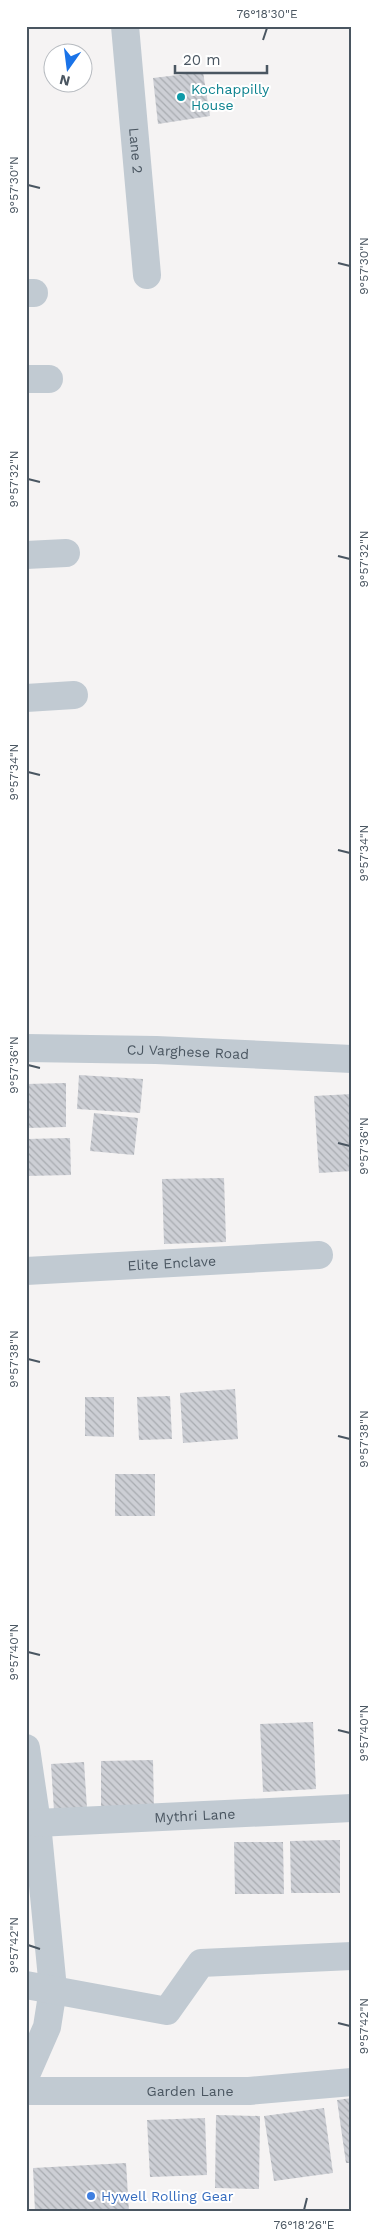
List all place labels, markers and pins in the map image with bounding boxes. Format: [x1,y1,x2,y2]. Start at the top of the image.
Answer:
place label: Kochappilly House [191,81,270,113]
marker: Kochappilly House [175,91,187,103]
place label: Hywell Rolling Gear [101,2188,234,2204]
marker: Hywell Rolling Gear [85,2190,97,2202]

